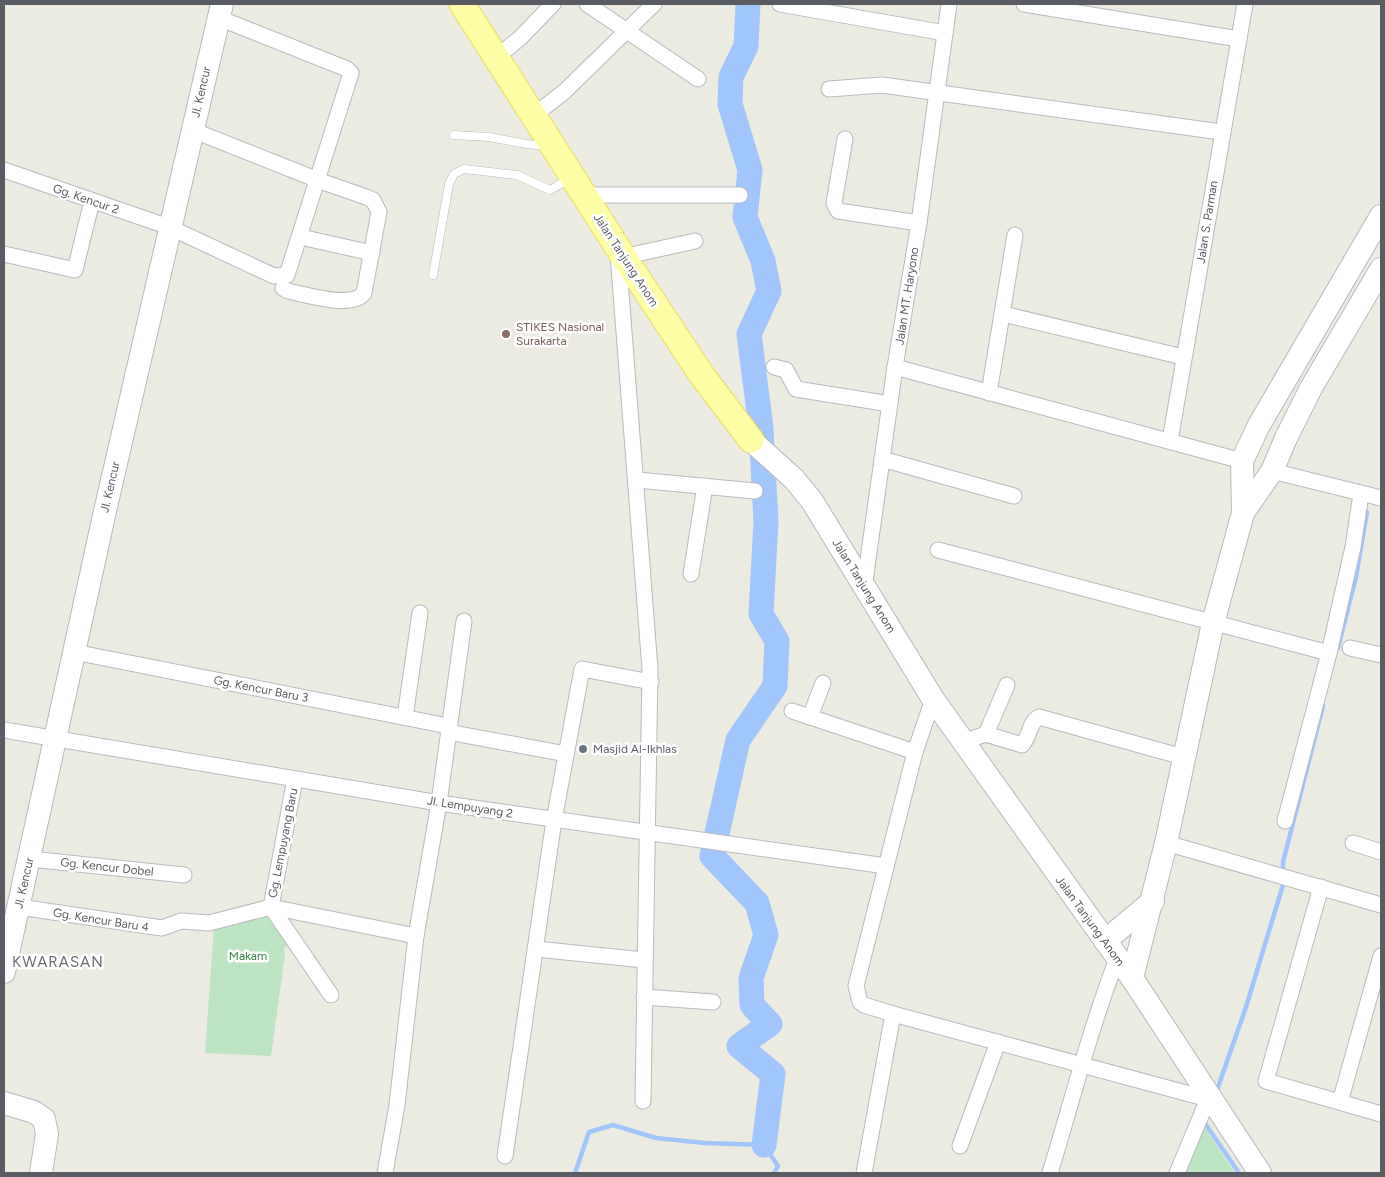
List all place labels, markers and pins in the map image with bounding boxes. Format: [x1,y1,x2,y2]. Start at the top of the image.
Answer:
place label: STIKES Nasional Surakarta [516,320,604,348]
marker: STIKES Nasional Surakarta [500,328,512,340]
place label: Masjid Al-Ikhlas [593,742,677,756]
marker: Masjid Al-Ikhlas [577,743,589,755]

